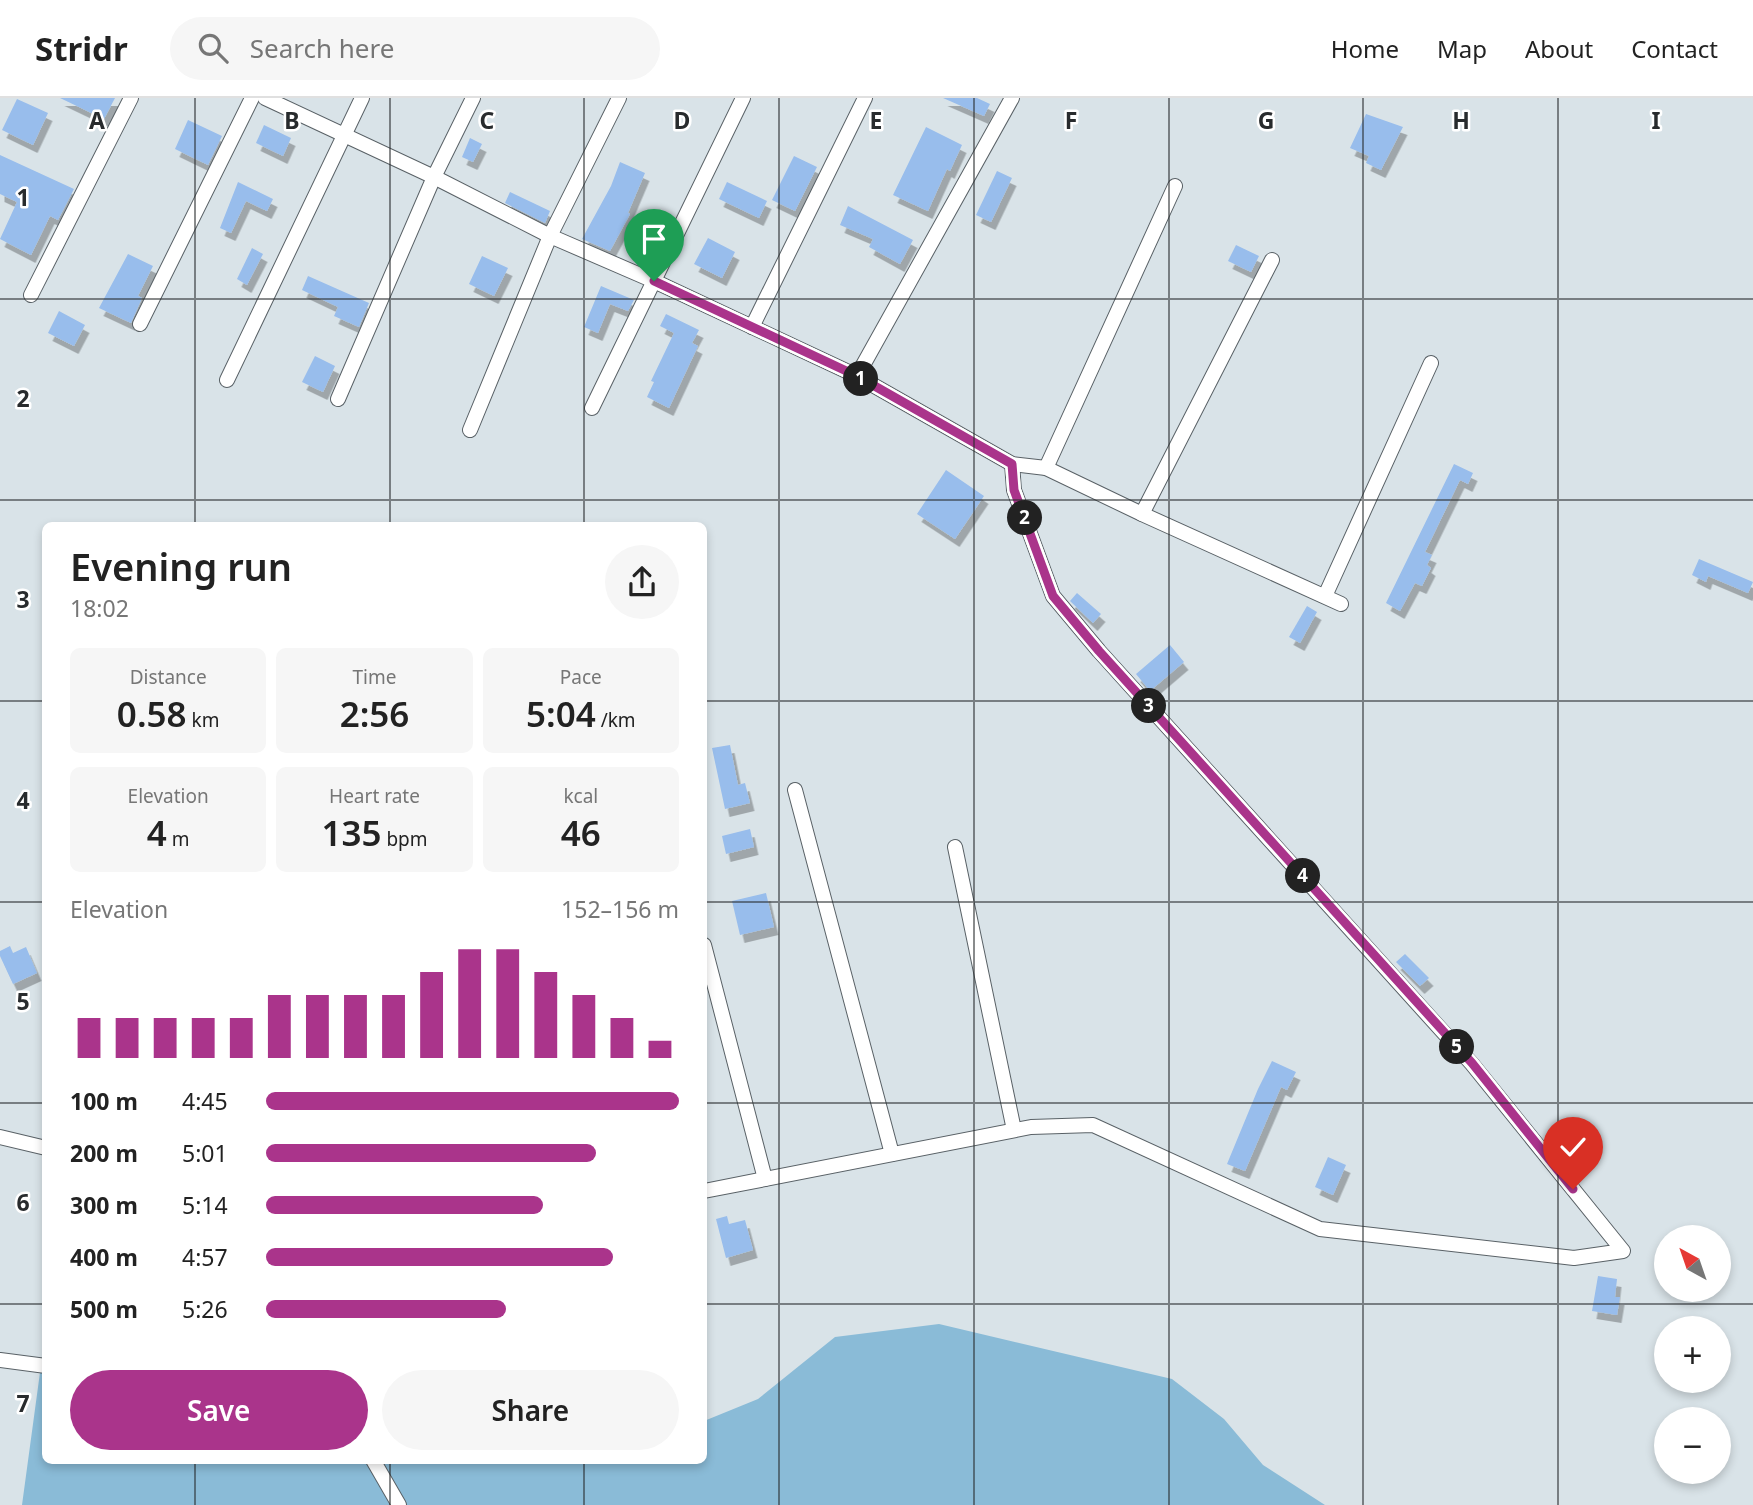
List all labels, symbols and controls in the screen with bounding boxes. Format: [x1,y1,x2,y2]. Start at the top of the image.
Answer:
search box [170,17,660,80]
text: Stridr [35,26,128,71]
icon: search [194,29,232,67]
text: Search here [250,30,394,66]
text: Home [1331,32,1399,65]
text: Map [1437,32,1487,65]
text: About [1525,32,1593,65]
text: Contact [1631,32,1718,65]
text: A [89,104,105,136]
text: B [284,104,300,136]
text: C [480,104,495,136]
text: D [674,104,690,136]
text: E [870,104,882,136]
text: F [1065,104,1077,136]
text: G [1258,104,1274,136]
text: H [1452,104,1470,136]
text: I [1652,104,1661,136]
text: 1 [16,181,30,213]
pin [624,209,684,281]
icon: arrive [635,220,673,258]
pin: 1 [844,362,878,396]
text: 1 [855,365,866,391]
text: 2 [16,382,30,414]
pin: 2 [1007,500,1042,536]
text: 2 [1019,504,1030,530]
text: Evening run [70,540,292,592]
button: share [605,545,679,619]
text: 3 [16,583,30,615]
text: 18:02 [70,592,129,624]
text: Distance [130,664,207,690]
text: Time [353,664,396,690]
text: Pace [560,664,602,690]
pin: 3 [1132,688,1166,724]
text: 0.58 [117,690,187,737]
text: 2:56 [340,690,409,737]
text: 5:04 [526,690,596,737]
text: 3 [1143,692,1154,718]
text: km [187,707,219,733]
text: /km [596,707,636,733]
text: Elevation [128,783,209,809]
text: Heart rate [329,783,420,809]
text: kcal [563,783,598,809]
text: 4 [16,784,30,816]
text: 4 [147,809,167,856]
text: 135 [321,809,381,856]
text: 46 [561,809,601,856]
text: m [167,826,190,852]
text: bpm [381,826,428,852]
pin: 4 [1286,858,1320,894]
text: 4 [1297,862,1308,888]
text: Elevation [70,893,168,925]
text: 152–156 m [561,893,679,925]
text: 5 [16,985,30,1017]
pin: 5 [1440,1030,1474,1065]
text: 5 [1451,1033,1462,1059]
text: 100 m [70,1085,138,1117]
text: 4:45 [182,1085,228,1117]
pin [1543,1117,1603,1189]
icon: check [1554,1128,1592,1166]
text: 200 m [70,1137,138,1169]
text: 5:01 [182,1137,228,1169]
text: 6 [16,1186,30,1218]
text: 300 m [70,1189,138,1221]
text: 5:14 [182,1189,228,1221]
north arrow [1654,1225,1731,1302]
map controls [1654,1225,1731,1484]
text: 400 m [70,1241,138,1273]
text: 4:57 [182,1241,228,1273]
text: 500 m [70,1293,138,1325]
text: 5:26 [182,1293,228,1325]
button: + [1654,1316,1731,1393]
button: Save [70,1370,368,1450]
button: Share [382,1370,679,1450]
text: 7 [16,1387,30,1419]
button: − [1654,1407,1731,1484]

